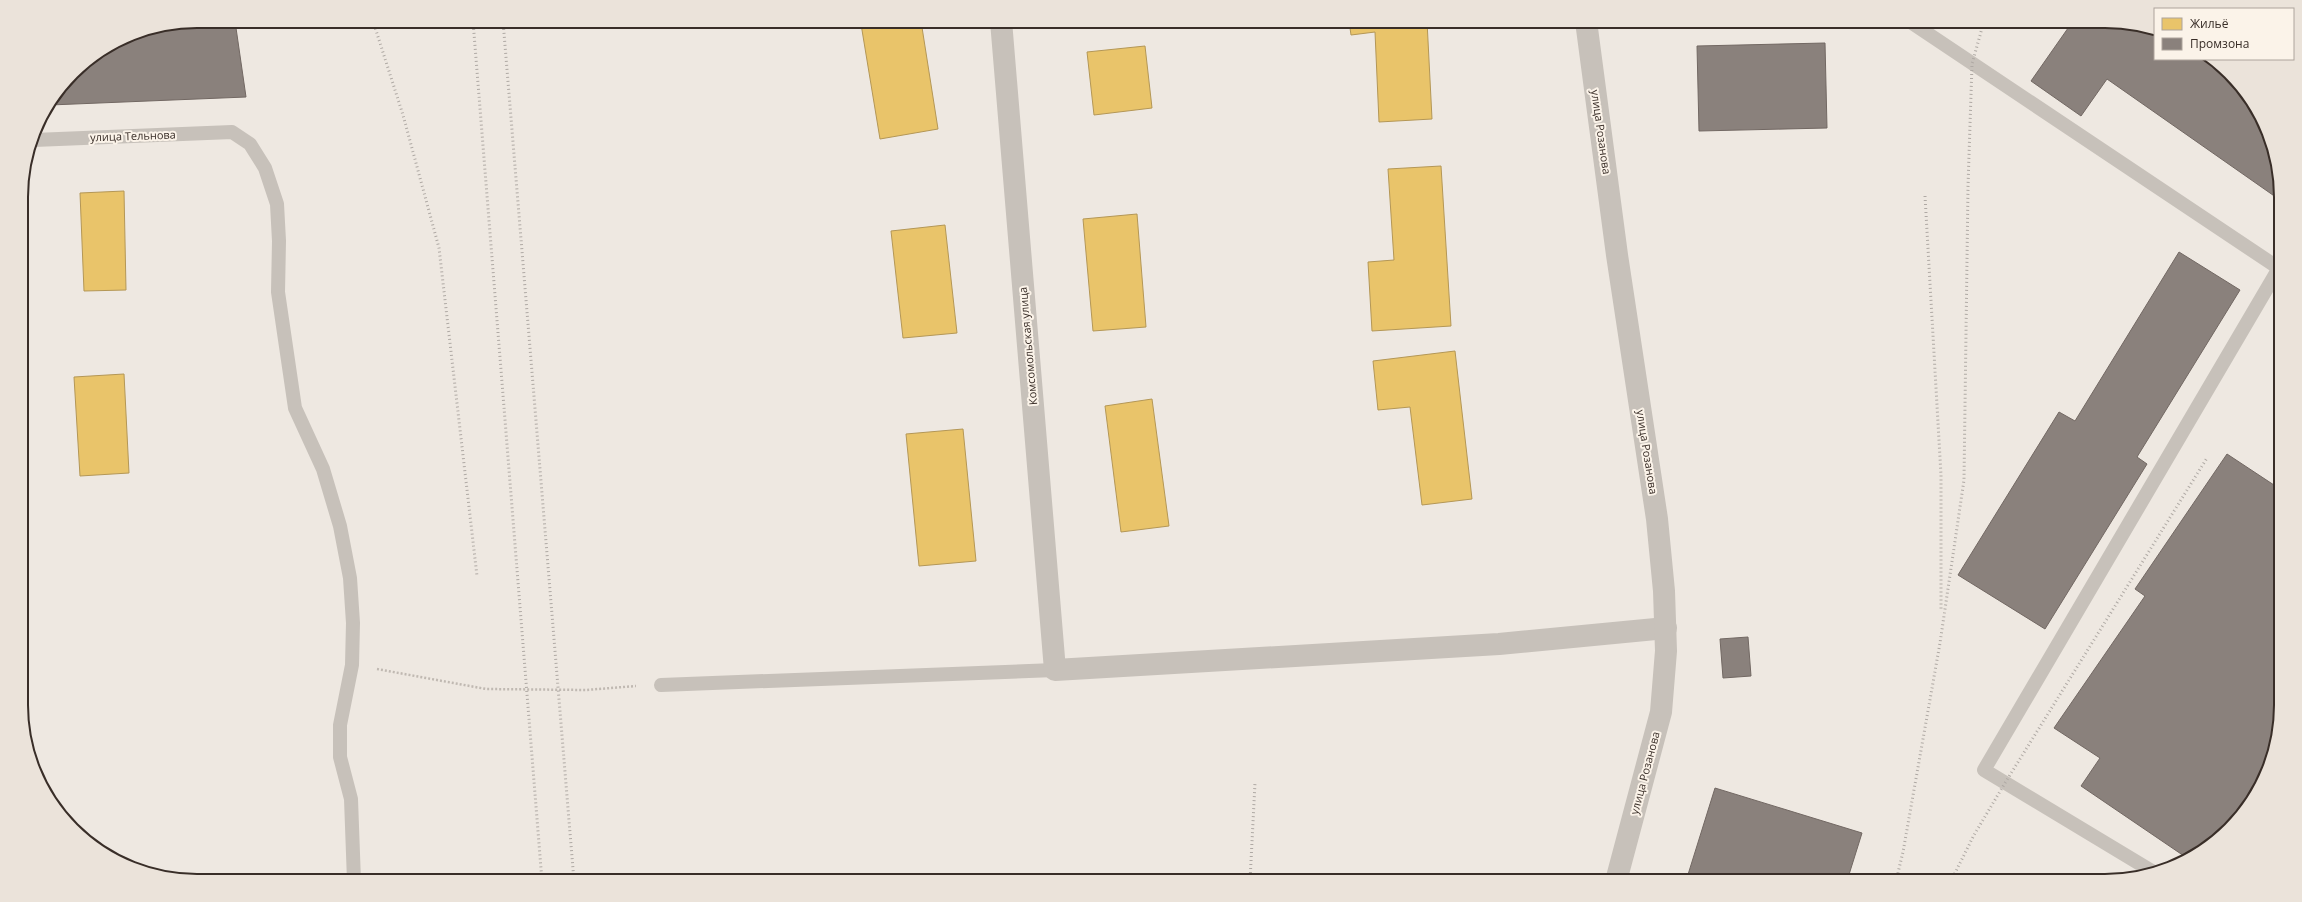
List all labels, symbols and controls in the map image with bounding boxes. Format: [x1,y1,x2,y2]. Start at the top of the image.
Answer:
legend [2154,8,2294,60]
text: Жильё [2190,15,2229,32]
text: Промзона [2190,35,2249,52]
street label: улица Розанова [1588,89,1615,175]
street label: улица Тельнова [90,127,176,144]
street label: Комсомольская улица [1015,286,1040,406]
street label: улица Розанова [1633,409,1662,495]
street label: улица Розанова [1626,730,1663,816]

